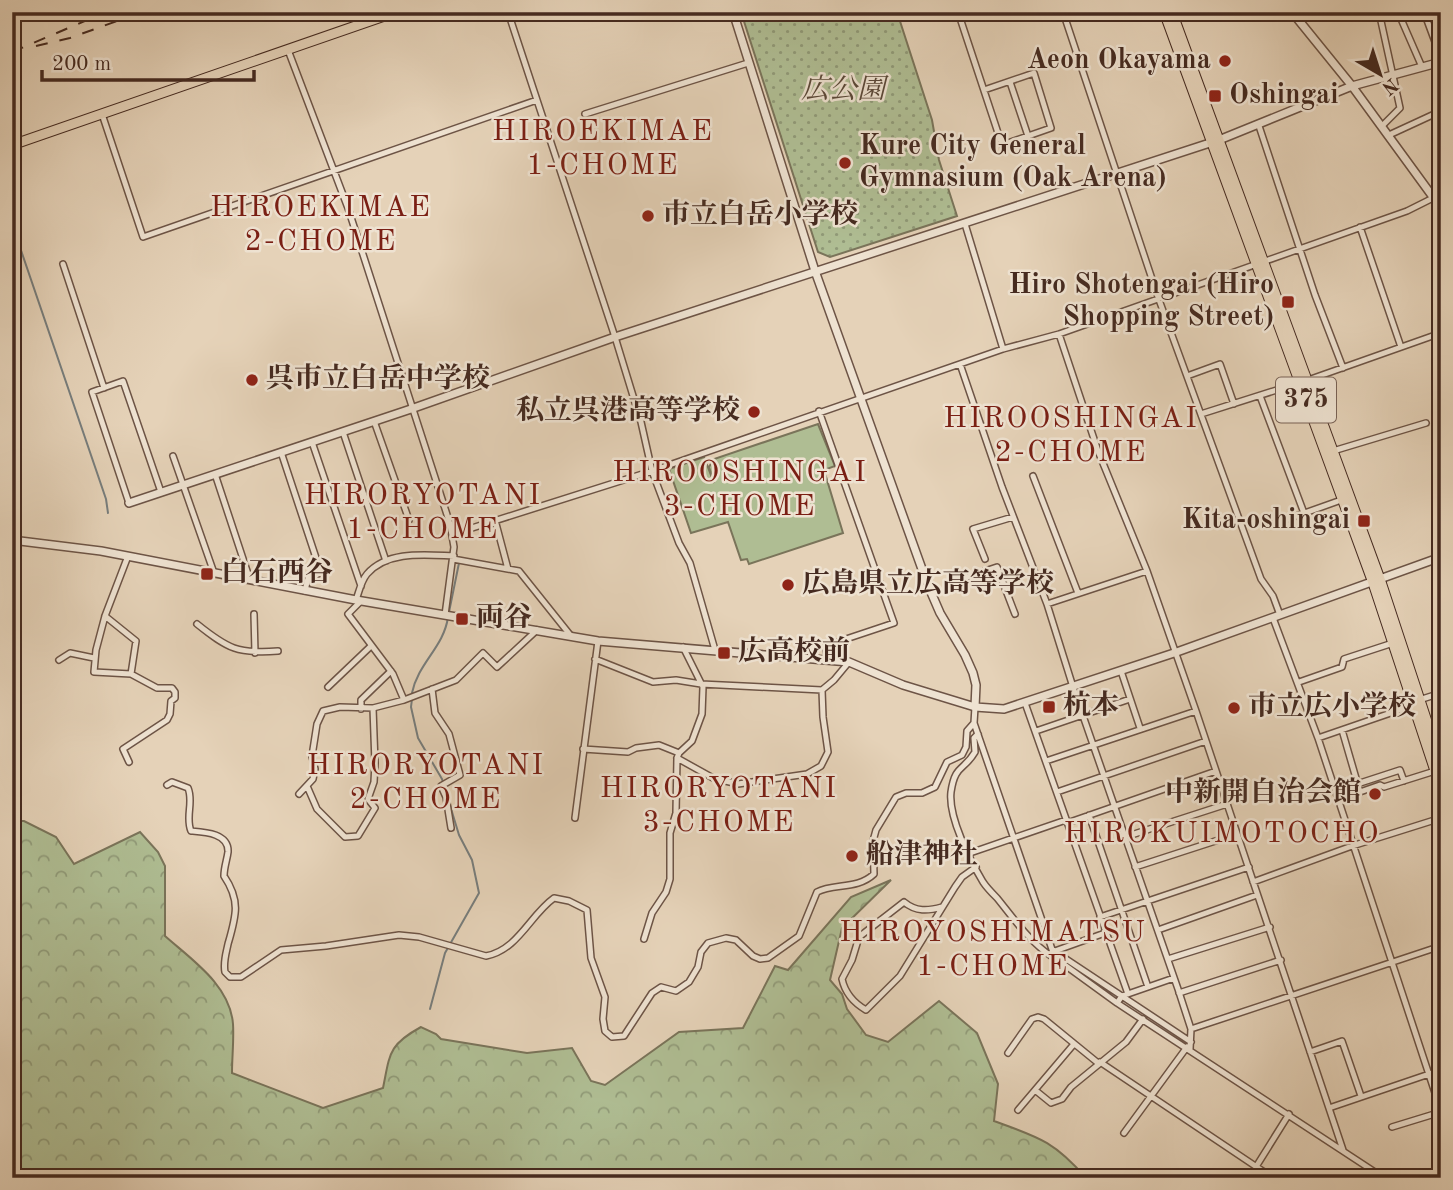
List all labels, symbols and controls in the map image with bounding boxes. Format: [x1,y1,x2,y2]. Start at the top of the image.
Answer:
scale bar [42,38,254,82]
north arrow [1344,38,1414,108]
place label: Aeon Okayama [1027,47,1211,75]
marker: Aeon Okayama [1217,53,1233,69]
text: 200 m [52,54,111,75]
text: N [1377,73,1401,98]
park label: 広公園 [801,74,889,105]
place label: Oshingai [1229,82,1339,110]
marker: Oshingai [1207,88,1223,104]
district label: HIROEKIMAE 1-CHOME [492,117,714,181]
place label: Kure City General Gymnasium (Oak Arena) [859,133,1167,193]
marker: Kure City General Gymnasium (Oak Arena) [837,155,853,171]
district label: HIROEKIMAE 2-CHOME [210,193,432,257]
place label: 市立白岳小学校 [662,199,858,230]
marker: 市立白岳小学校 [640,208,656,224]
place label: Hiro Shotengai (Hiro Shopping Street) [1009,271,1274,332]
marker: Hiro Shotengai (Hiro Shopping Street) [1280,294,1296,310]
place label: 呉市立白岳中学校 [266,363,490,394]
marker: 呉市立白岳中学校 [244,372,260,388]
road number: 375 [1276,378,1336,422]
place label: 私立呉港高等学校 [516,395,740,426]
marker: 私立呉港高等学校 [746,404,762,420]
district label: HIROOSHINGAI 2-CHOME [943,404,1199,468]
district label: HIROOSHINGAI 3-CHOME [612,458,868,522]
district label: HIRORYOTANI 1-CHOME [304,481,542,545]
place label: Kita-oshingai [1182,507,1350,535]
marker: Kita-oshingai [1356,513,1372,529]
place label: 白石西谷 [221,557,333,588]
marker: 白石西谷 [199,566,215,582]
place label: 広島県立広高等学校 [802,568,1054,599]
marker: 広島県立広高等学校 [780,577,796,593]
place label: 両谷 [476,601,532,633]
marker: 両谷 [454,611,470,627]
place label: 広高校前 [738,635,850,667]
marker: 広高校前 [716,645,732,661]
place label: 杭本 [1063,690,1119,721]
place label: 市立広小学校 [1248,691,1416,722]
marker: 杭本 [1041,699,1057,715]
marker: 市立広小学校 [1226,700,1242,716]
district label: HIRORYOTANI 2-CHOME [307,751,545,815]
district label: HIRORYOTANI 3-CHOME [600,774,838,838]
place label: 中新開自治会館 [1165,776,1361,808]
marker: 中新開自治会館 [1367,786,1383,802]
district label: HIROKUIMOTOCHO [1063,819,1381,849]
place label: 船津神社 [866,839,978,870]
marker: 船津神社 [844,848,860,864]
district label: HIROYOSHIMATSU 1-CHOME [839,918,1147,982]

